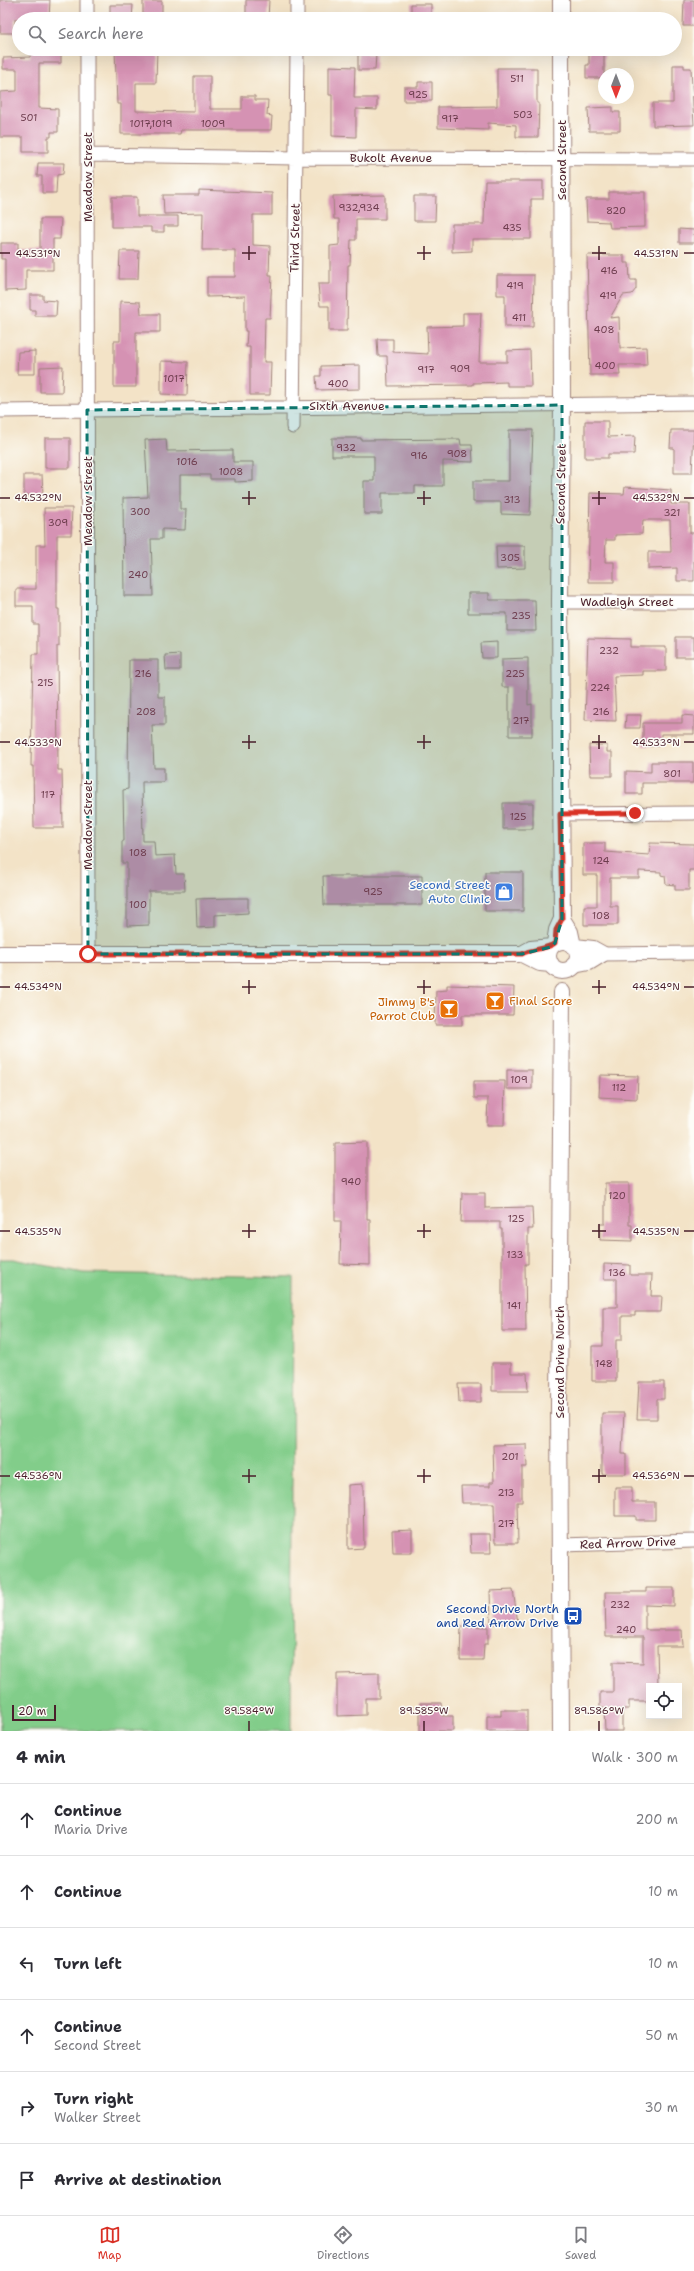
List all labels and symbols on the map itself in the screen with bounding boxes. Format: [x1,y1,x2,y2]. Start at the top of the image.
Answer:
north arrow [598,68,634,104]
house number: 511 [510,72,524,85]
house number: 925 [408,88,428,101]
house number: 503 [513,108,533,121]
house number: 501 [21,111,37,124]
house number: 917 [441,112,459,125]
house number: 1017,1019 [130,117,172,130]
house number: 1009 [201,117,225,130]
street label: Second Street [554,120,570,200]
street label: Meadow Street [80,132,96,222]
street label: Bukolt Avenue [350,150,432,166]
house number: 932,934 [339,201,379,214]
street label: Third Street [286,203,304,273]
house number: 820 [606,204,626,217]
house number: 435 [502,221,522,234]
text: 44.531°N [16,247,60,260]
text: 44.531°N [634,247,678,260]
house number: 416 [600,264,618,277]
house number: 419 [506,279,524,292]
house number: 419 [599,289,617,302]
house number: 411 [512,311,526,324]
house number: 408 [594,323,614,336]
house number: 400 [595,359,615,372]
house number: 909 [450,362,470,375]
house number: 917 [417,363,435,376]
house number: 1017 [163,372,185,385]
house number: 400 [328,377,348,390]
street label: Sixth Avenue [309,398,385,414]
house number: 932 [336,441,356,454]
street label: Second Street [552,444,570,524]
house number: 908 [447,447,467,460]
house number: 916 [410,449,428,462]
house number: 1016 [176,455,198,468]
street label: Meadow Street [80,456,96,546]
house number: 1008 [219,465,243,478]
text: 44.532°N [14,491,62,504]
text: 44.532°N [632,491,680,504]
house number: 313 [503,493,521,506]
house number: 300 [130,505,150,518]
house number: 321 [663,506,681,519]
house number: 309 [48,516,68,529]
house number: 305 [500,551,520,564]
house number: 240 [128,568,148,581]
street label: Wadleigh Street [580,594,674,610]
house number: 235 [511,609,531,622]
house number: 232 [599,644,619,657]
house number: 216 [134,667,152,680]
house number: 225 [505,667,525,680]
house number: 215 [37,676,53,689]
house number: 224 [590,681,610,694]
house number: 208 [136,705,156,718]
house number: 216 [592,705,610,718]
house number: 217 [512,714,530,727]
text: 44.533°N [14,736,62,749]
text: 44.533°N [632,736,680,749]
house number: 801 [663,767,681,780]
street label: Meadow Street [80,780,96,870]
house number: 117 [41,788,55,801]
route end [626,804,644,822]
house number: 125 [510,810,526,823]
house number: 108 [129,846,147,859]
house number: 124 [592,854,610,867]
place label: Second Street Auto Clinic [409,877,490,907]
shop icon: Second Street Auto Clinic [493,881,515,903]
house number: 925 [363,885,383,898]
house number: 100 [129,898,147,911]
house number: 108 [592,909,610,922]
route start [79,945,97,963]
text: 44.534°N [14,980,62,993]
text: 44.534°N [632,980,680,993]
bar icon: Final Score [484,990,506,1012]
place label: Final Score [509,993,573,1009]
place label: Jimmy B's Parrot Club [370,994,435,1024]
bar icon: Jimmy B's Parrot Club [438,998,460,1020]
house number: 109 [510,1073,528,1086]
house number: 112 [612,1081,626,1094]
house number: 940 [341,1175,361,1188]
house number: 120 [608,1189,626,1202]
house number: 125 [508,1212,524,1225]
text: 44.535°N [14,1225,62,1238]
text: 44.535°N [632,1225,680,1238]
house number: 133 [506,1248,524,1261]
house number: 136 [608,1266,626,1279]
house number: 141 [507,1299,521,1312]
street label: Second Drive North [552,1306,568,1418]
house number: 148 [595,1357,613,1370]
house number: 201 [501,1450,519,1463]
text: 44.536°N [14,1469,62,1482]
text: 44.536°N [632,1469,680,1482]
house number: 213 [497,1486,515,1499]
house number: 217 [497,1517,515,1530]
street label: Red Arrow Drive [580,1533,677,1553]
house number: 232 [610,1598,630,1611]
place label: Second Drive North and Red Arrow Drive [436,1601,559,1631]
bus stop icon: Second Drive North and Red Arrow Drive [562,1605,584,1627]
house number: 240 [616,1623,636,1636]
scale bar [12,1703,56,1722]
text: 89.584°W [224,1704,274,1717]
text: 89.585°W [399,1704,449,1717]
text: 89.586°W [574,1704,625,1717]

